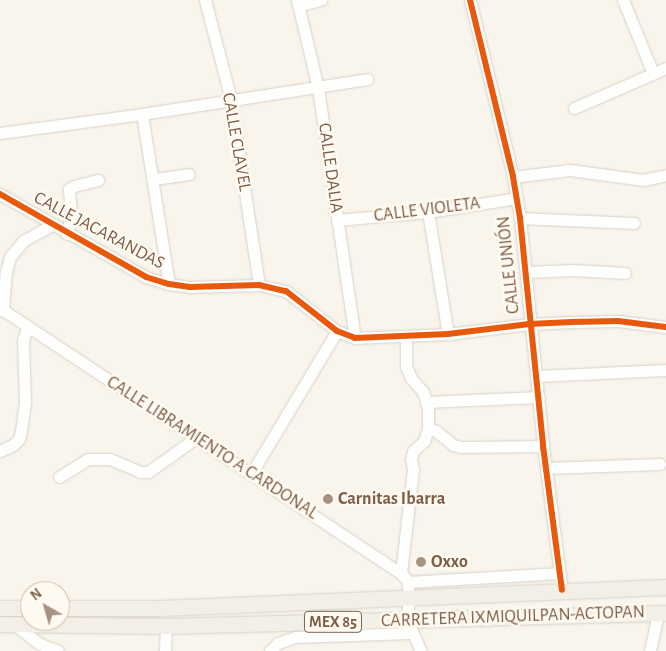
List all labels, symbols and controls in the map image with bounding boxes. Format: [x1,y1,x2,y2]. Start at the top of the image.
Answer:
street label: CALLE CLAVEL [217,91,255,193]
street label: CALLE DALIA [313,121,347,215]
street label: CALLE JACARANDAS [30,187,168,275]
street label: CALLE VIOLETA [373,193,481,227]
street label: CALLE UNIÓN [493,215,525,315]
street label: CALLE LIBRAMIENTO A CARDONAL [102,372,322,524]
place label: Carnitas Ibarra [338,488,445,510]
marker: Carnitas Ibarra [322,493,334,505]
place label: Oxxo [431,551,468,573]
marker: Oxxo [415,556,427,568]
north arrow [20,581,70,631]
text: N [28,586,45,603]
street label: CARRETERA IXMIQUILPAN-ACTOPAN [381,602,645,632]
road number: MEX 85 [303,608,363,636]

